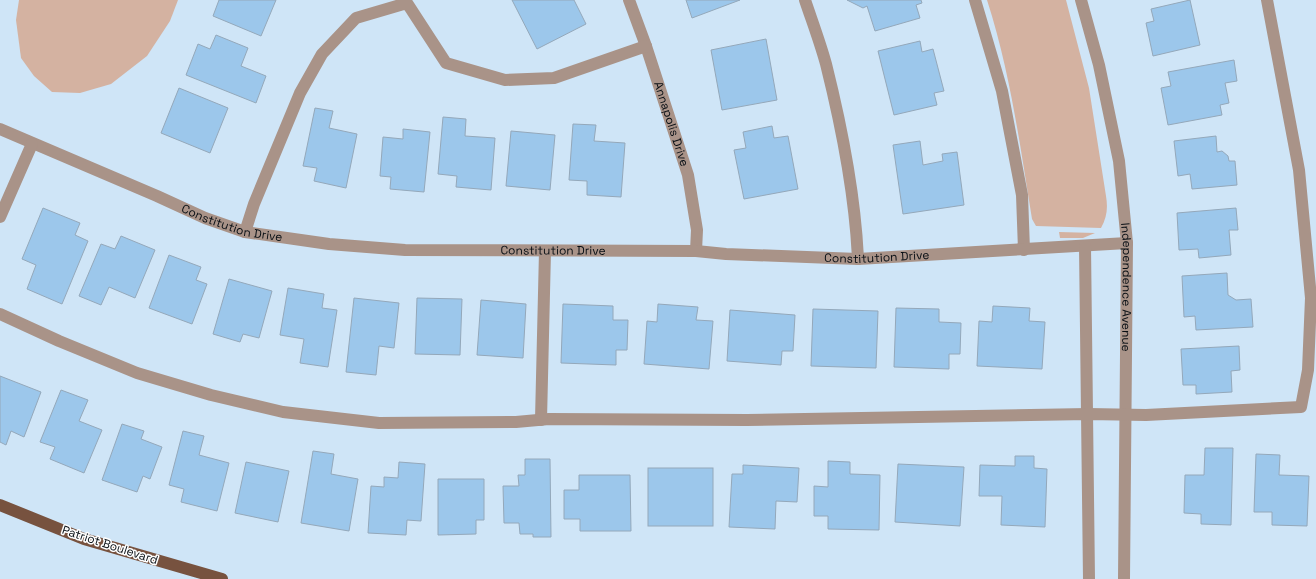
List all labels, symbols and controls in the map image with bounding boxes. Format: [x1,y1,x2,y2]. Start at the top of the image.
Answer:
street label: Annapolis Drive [650,79,693,168]
street label: Constitution Drive [179,200,283,245]
street label: Independence Avenue [1117,222,1135,352]
street label: Constitution Drive [500,242,606,259]
street label: Constitution Drive [824,247,930,267]
street label: Patriot Boulevard [60,522,160,568]

